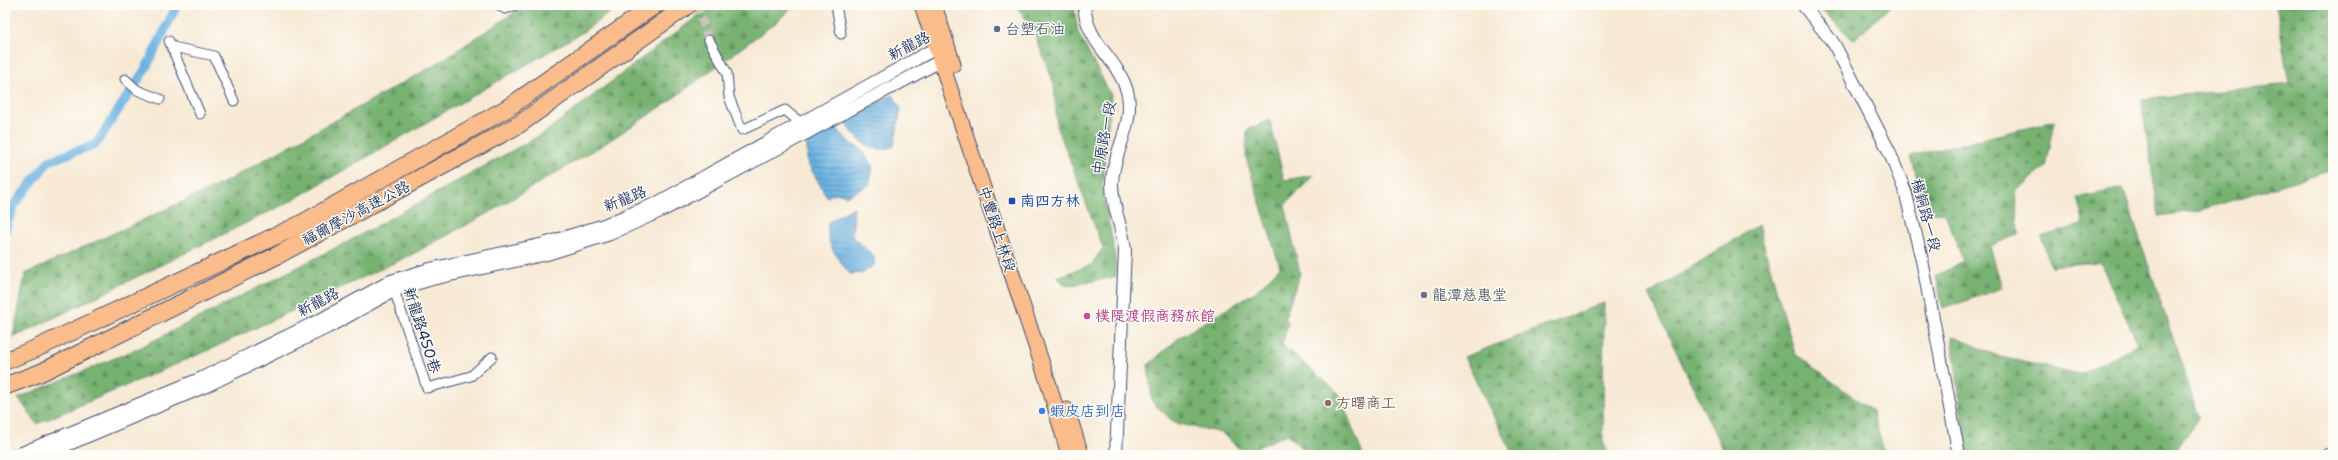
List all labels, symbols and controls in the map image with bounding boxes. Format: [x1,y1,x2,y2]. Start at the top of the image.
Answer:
place label: 台塑石油 [1005,19,1065,39]
marker: 台塑石油 [992,24,1002,34]
street label: 新龍路 [884,27,934,65]
street label: 中原路一段 [1088,99,1120,177]
street label: 福爾摩沙高速公路 [298,176,414,250]
street label: 楊銅路一段 [1907,176,1945,254]
street label: 新龍路 [600,181,650,217]
street label: 中豐路上林段 [974,183,1020,275]
place label: 南四方林 [1020,191,1080,211]
marker: 南四方林 [1007,196,1017,206]
street label: 新龍路 [293,283,343,321]
street label: 新龍路450巷 [399,284,445,376]
place label: 龍潭慈惠堂 [1432,285,1507,305]
marker: 龍潭慈惠堂 [1419,290,1429,300]
place label: 樸隄渡假商務旅館 [1095,306,1215,326]
marker: 樸隄渡假商務旅館 [1082,311,1092,321]
place label: 方曙商工 [1336,393,1396,413]
marker: 方曙商工 [1323,398,1333,408]
place label: 蝦皮店到店 [1050,401,1125,421]
marker: 蝦皮店到店 [1037,406,1047,416]

